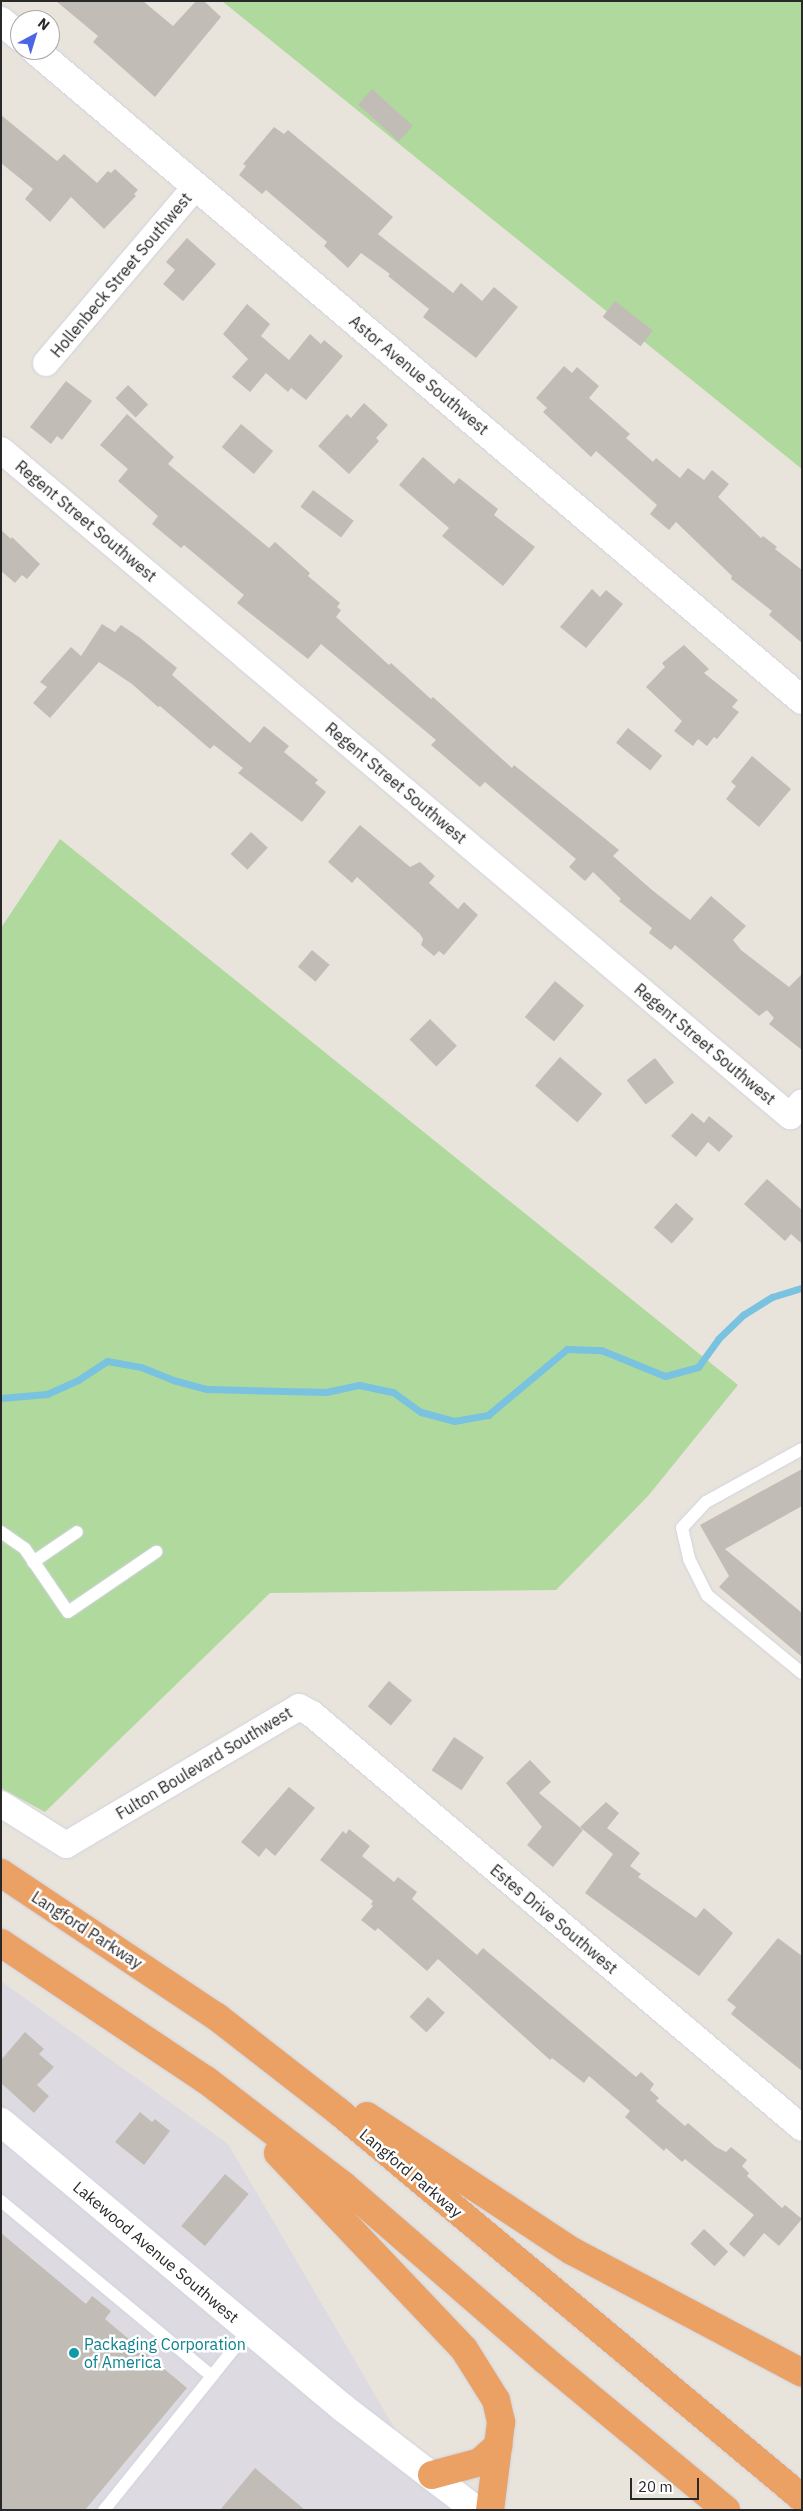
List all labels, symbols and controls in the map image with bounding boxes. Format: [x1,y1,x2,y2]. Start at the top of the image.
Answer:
north arrow [10,10,60,60]
text: N [34,14,53,34]
street label: Hollenbeck Street Southwest [46,189,196,361]
street label: Astor Avenue Southwest [346,311,492,439]
street label: Regent Street Southwest [12,456,160,586]
street label: Regent Street Southwest [322,718,470,848]
street label: Regent Street Southwest [631,979,779,1109]
street label: Fulton Boulevard Southwest [112,1703,296,1823]
street label: Estes Drive Southwest [487,1860,621,1978]
street label: Langford Parkway [28,1887,146,1973]
street label: Langford Parkway [356,2125,466,2221]
street label: Lakewood Avenue Southwest [69,2177,243,2327]
place label: Packaging Corporation of America [84,2334,246,2372]
marker: Packaging Corporation of America [68,2347,80,2359]
scale bar [633,2468,702,2500]
text: 20 m [638,2477,673,2496]

